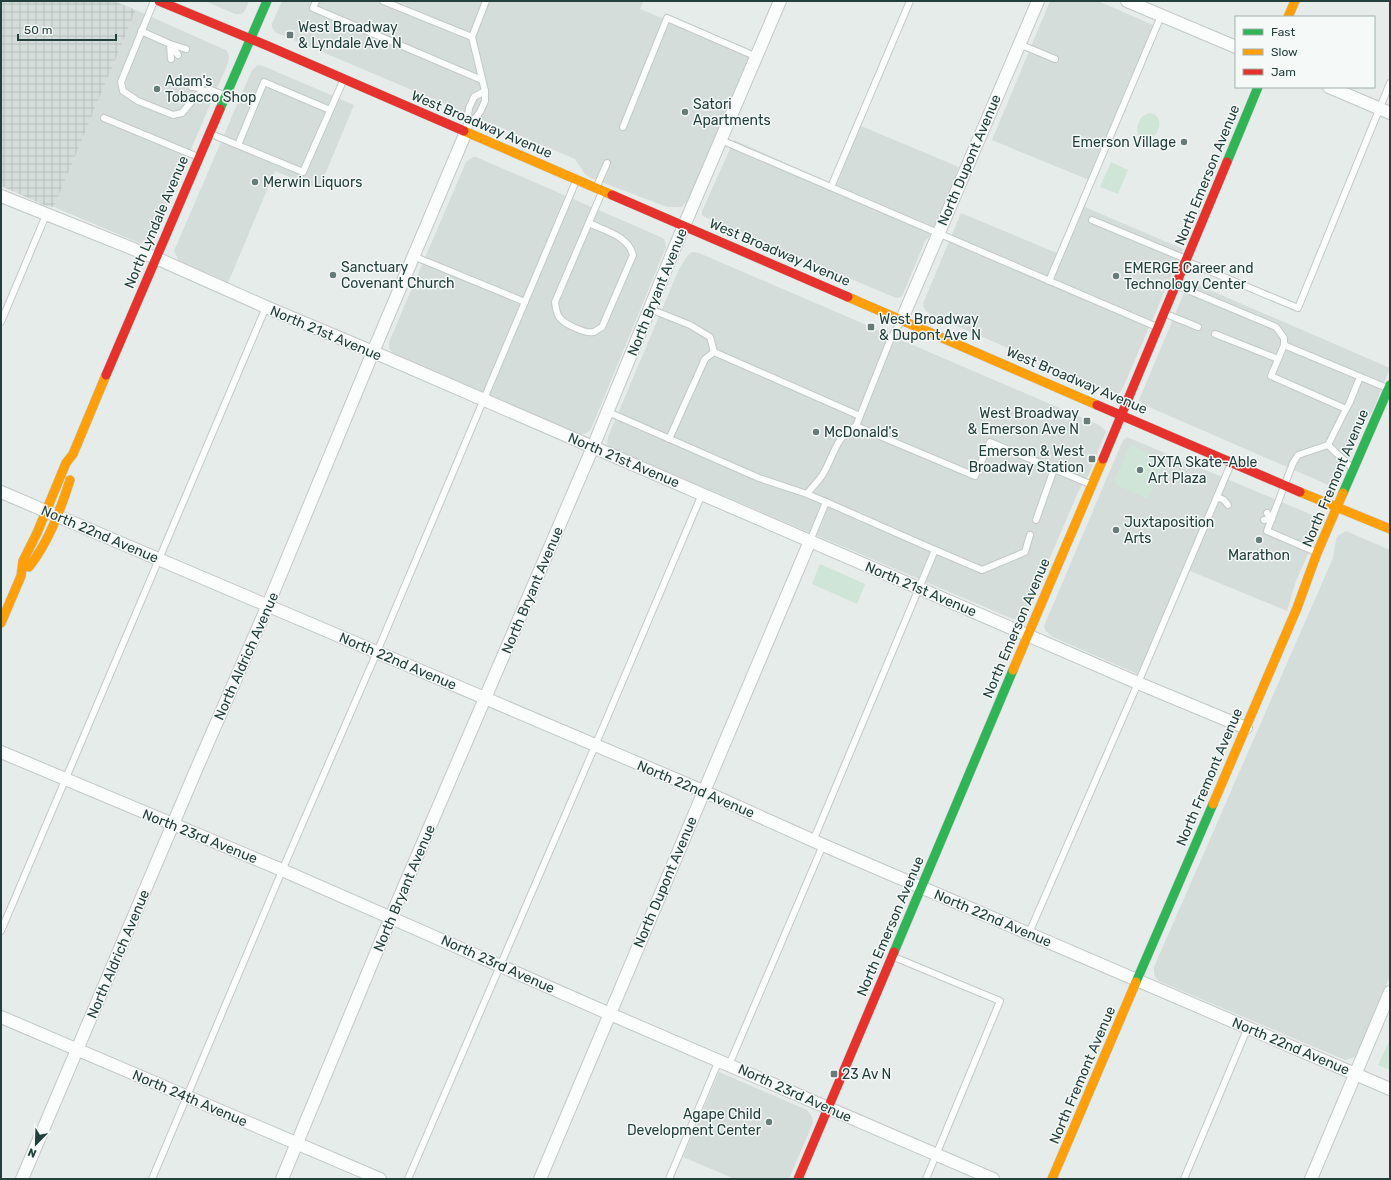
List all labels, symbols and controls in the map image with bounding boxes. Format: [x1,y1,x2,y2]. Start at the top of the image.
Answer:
scale bar [18,16,116,42]
legend [1235,16,1375,88]
place label: West Broadway & Lyndale Ave N [298,19,402,52]
text: 50 m [24,23,52,37]
text: Fast [1271,25,1295,39]
marker: West Broadway & Lyndale Ave N [285,30,295,40]
text: Slow [1271,45,1298,59]
text: Jam [1271,65,1296,79]
place label: Adam's Tobacco Shop [165,73,256,106]
marker: Adam's Tobacco Shop [152,84,162,94]
street label: West Broadway Avenue [409,87,555,162]
street label: North Dupont Avenue [934,92,1005,228]
place label: Satori Apartments [693,96,771,129]
street label: North Emerson Avenue [1171,102,1244,248]
marker: Satori Apartments [680,107,690,117]
place label: Emerson Village [1072,134,1176,151]
marker: Emerson Village [1179,137,1189,147]
street label: North Lyndale Avenue [121,153,192,291]
place label: Merwin Liquors [263,174,362,191]
marker: Merwin Liquors [250,177,260,187]
street label: West Broadway Avenue [707,215,853,290]
street label: North Bryant Avenue [624,226,691,359]
place label: Sanctuary Covenant Church [341,259,455,292]
place label: EMERGE Career and Technology Center [1124,260,1254,293]
marker: Sanctuary Covenant Church [328,270,338,280]
marker: EMERGE Career and Technology Center [1111,271,1121,281]
street label: North 21st Avenue [268,302,384,365]
place label: West Broadway & Dupont Ave N [879,311,981,344]
marker: West Broadway & Dupont Ave N [866,322,876,332]
street label: West Broadway Avenue [1004,343,1150,418]
place label: West Broadway & Emerson Ave N [968,405,1079,438]
street label: North Fremont Avenue [1299,407,1372,550]
marker: West Broadway & Emerson Ave N [1082,416,1092,426]
place label: McDonald's [824,424,898,441]
marker: McDonald's [811,427,821,437]
street label: North 21st Avenue [566,429,682,492]
place label: Emerson & West Broadway Station [969,443,1085,476]
marker: Emerson & West Broadway Station [1087,454,1097,464]
place label: JXTA Skate-Able Art Plaza [1148,454,1258,487]
marker: JXTA Skate-Able Art Plaza [1135,465,1145,475]
street label: North 22nd Avenue [39,502,161,567]
place label: Juxtaposition Arts [1124,514,1214,547]
street label: North Bryant Avenue [498,524,567,656]
marker: Juxtaposition Arts [1111,525,1121,535]
marker: Marathon [1254,535,1264,545]
place label: Marathon [1228,547,1290,564]
street label: North Emerson Avenue [979,556,1054,701]
street label: North 21st Avenue [863,558,979,621]
street label: North Aldrich Avenue [211,589,282,723]
street label: North 22nd Avenue [337,629,459,694]
street label: North Fremont Avenue [1173,706,1246,849]
street label: North 22nd Avenue [635,757,757,822]
street label: North 23rd Avenue [140,806,260,867]
street label: North Dupont Avenue [630,814,701,950]
street label: North Bryant Avenue [370,822,439,954]
street label: North Emerson Avenue [853,854,928,999]
street label: North 22nd Avenue [932,886,1054,951]
street label: North Aldrich Avenue [84,887,153,1021]
street label: North 23rd Avenue [438,932,557,997]
street label: North Fremont Avenue [1046,1004,1119,1147]
street label: North 22nd Avenue [1230,1014,1352,1079]
street label: North 23rd Avenue [735,1061,854,1126]
place label: 23 Av N [842,1066,891,1083]
street label: North 24th Avenue [130,1067,250,1130]
marker: 23 Av N [829,1069,839,1079]
place label: Agape Child Development Center [627,1106,762,1139]
marker: Agape Child Development Center [764,1117,774,1127]
north arrow [16,1124,56,1164]
text: N [26,1145,38,1160]

